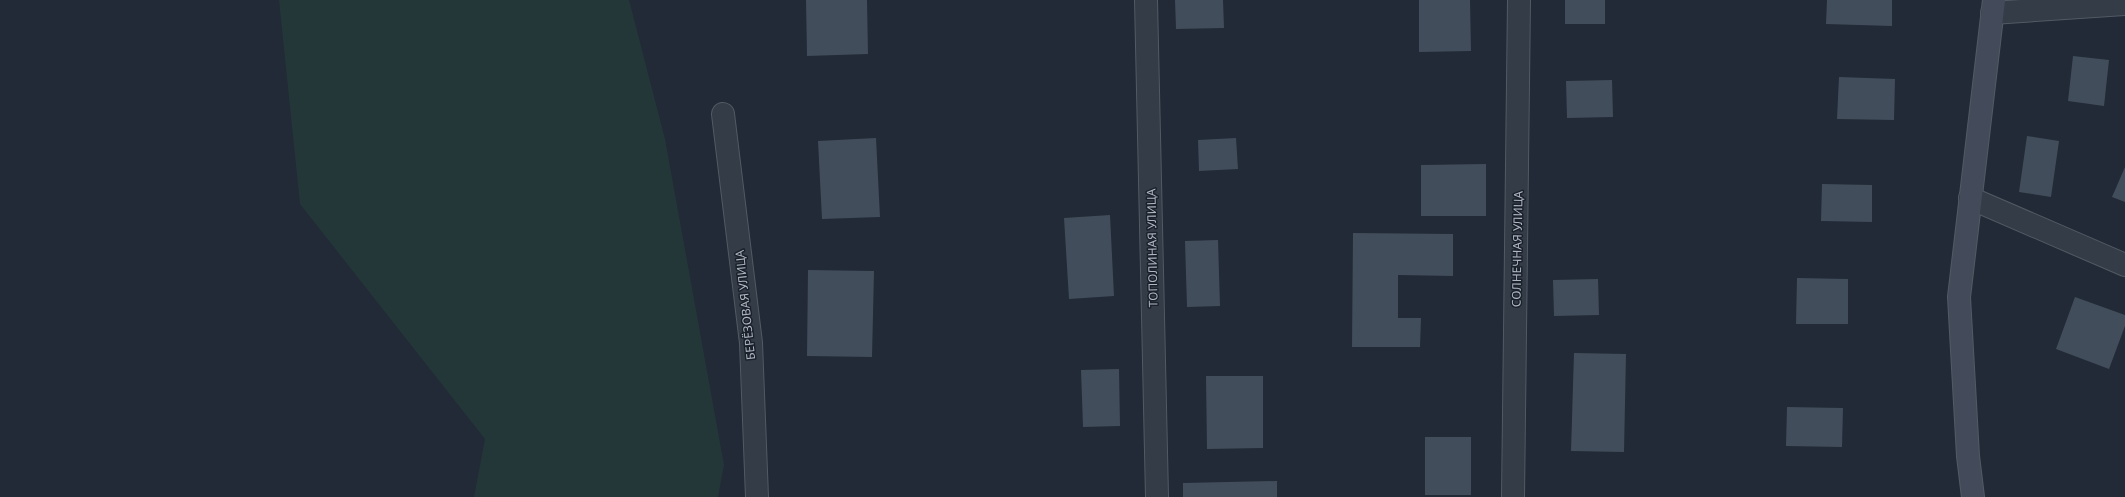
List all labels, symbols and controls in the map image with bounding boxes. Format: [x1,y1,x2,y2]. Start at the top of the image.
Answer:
street label: ТОПОЛИНАЯ УЛИЦА [1142,188,1162,307]
street label: СОЛНЕЧНАЯ УЛИЦА [1507,190,1527,307]
street label: БЕРЁЗОВАЯ УЛИЦА [731,249,759,361]

